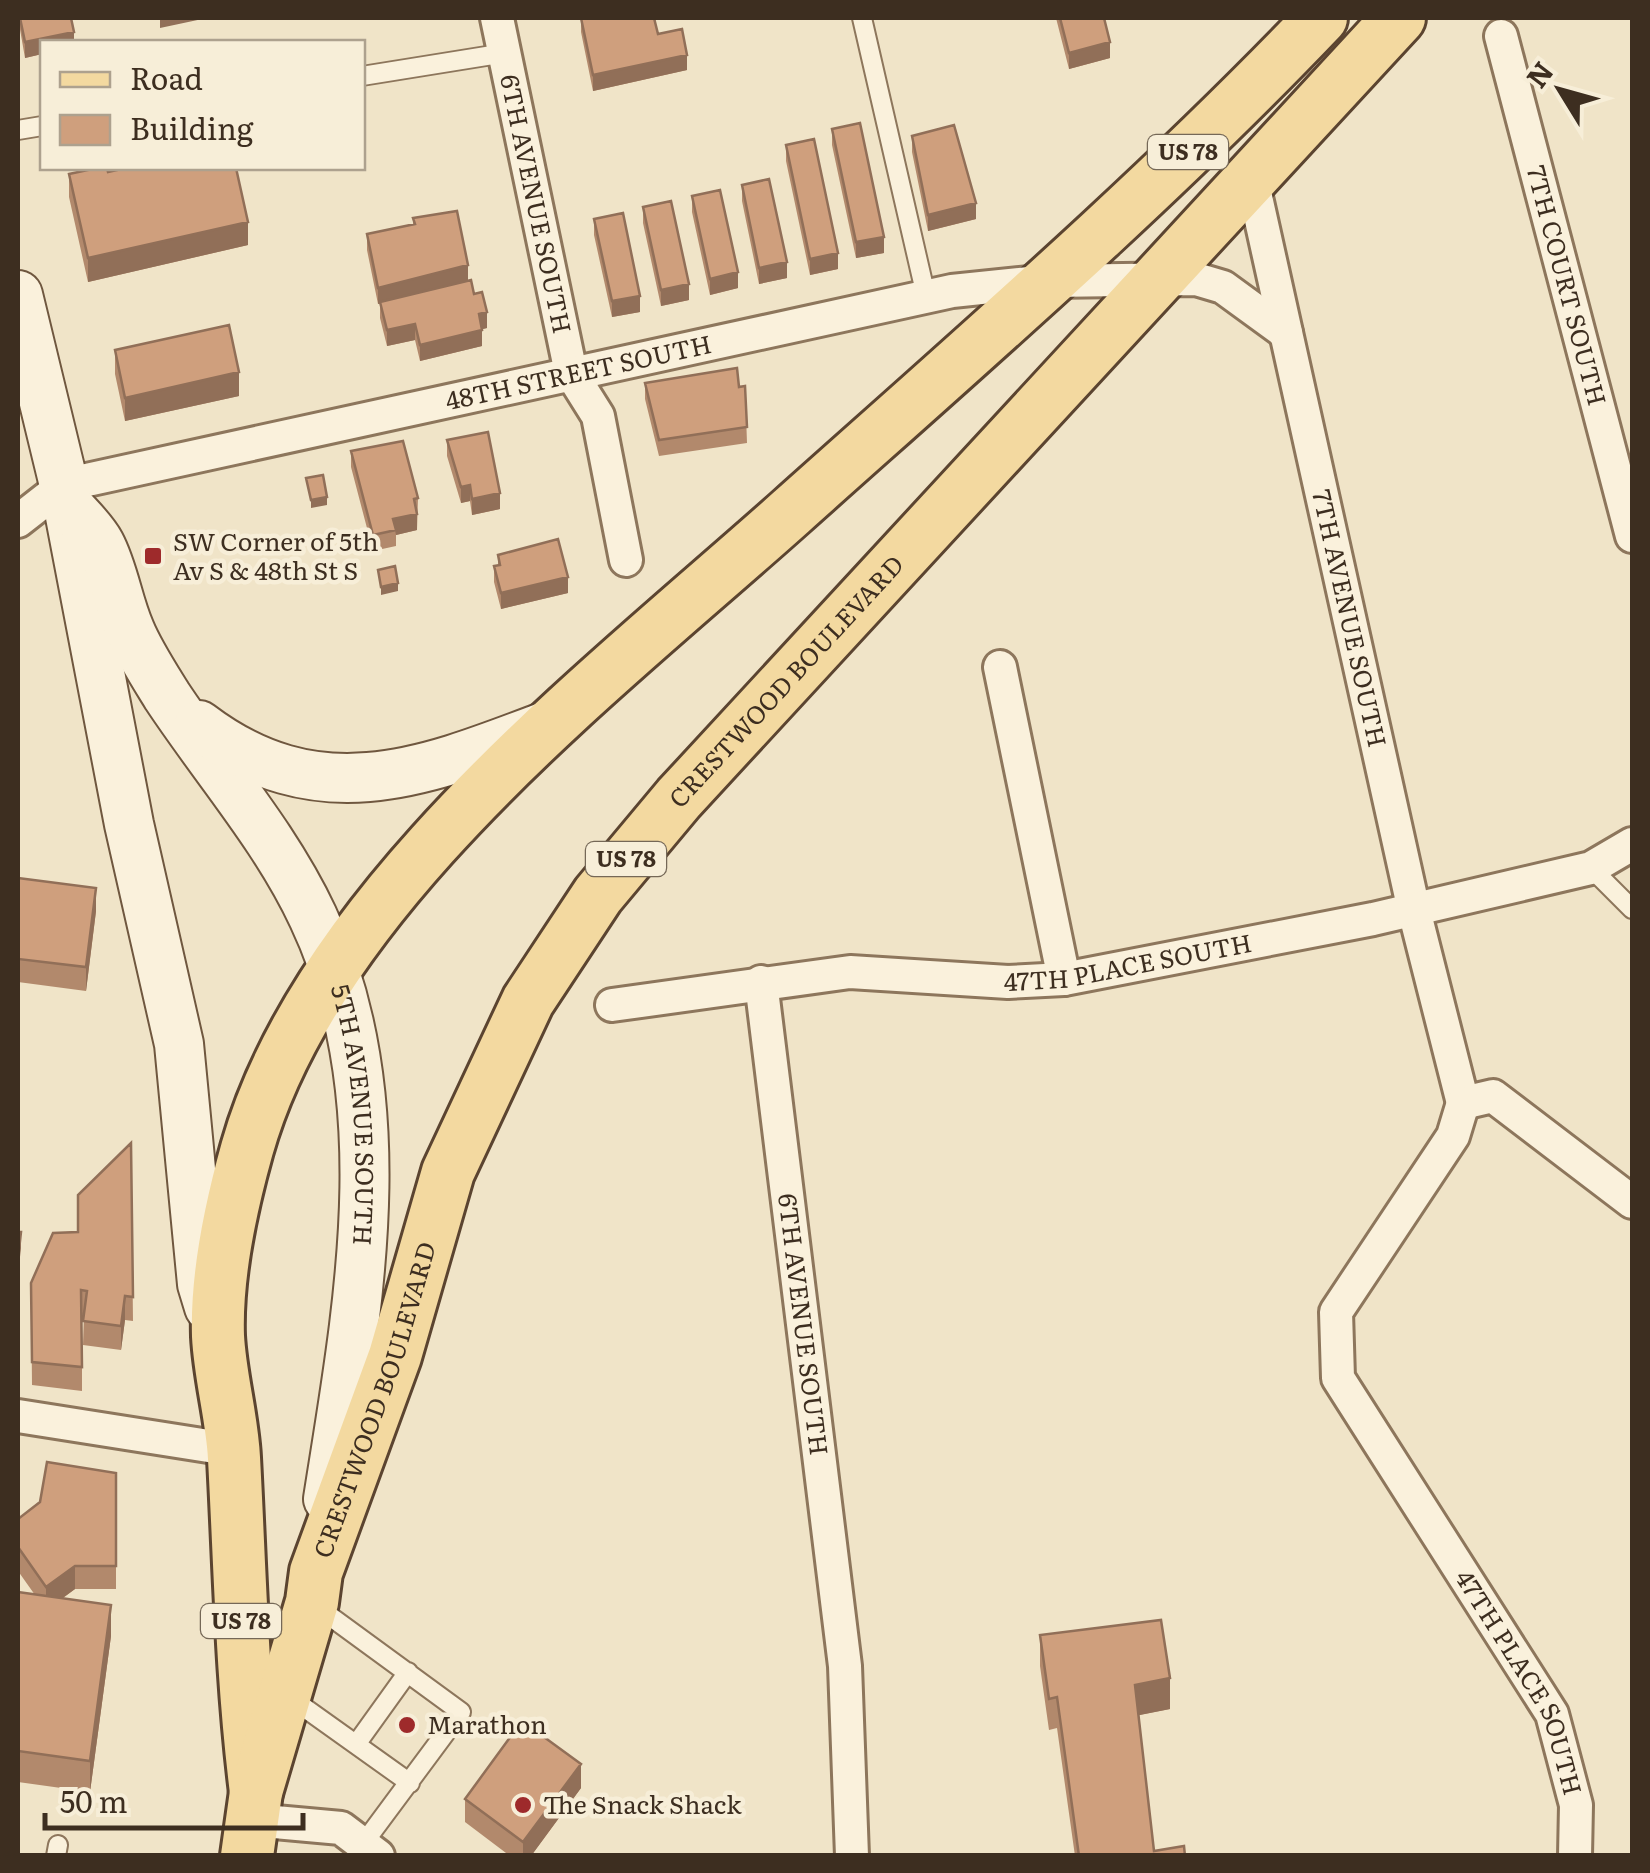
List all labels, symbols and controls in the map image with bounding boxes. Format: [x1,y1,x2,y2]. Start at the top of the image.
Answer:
legend [40,40,365,170]
north arrow [1510,40,1610,140]
text: N [1515,52,1562,96]
text: Road [130,55,203,99]
street label: 6TH AVENUE SOUTH [492,71,582,337]
text: Building [130,105,254,149]
road number: US 78 [1148,135,1228,169]
street label: 7TH COURT SOUTH [1519,161,1617,409]
street label: 48TH STREET SOUTH [442,324,715,418]
street label: 7TH AVENUE SOUTH [1304,486,1397,750]
place label: SW Corner of 5th Av S & 48th St S [173,522,379,588]
marker: SW Corner of 5th Av S & 48th St S [142,545,164,567]
street label: CRESTWOOD BOULEVARD [659,546,911,815]
road number: US 78 [586,842,666,876]
street label: 47TH PLACE SOUTH [1003,923,1255,999]
street label: 5TH AVENUE SOUTH [323,979,385,1247]
street label: 6TH AVENUE SOUTH [770,1191,839,1457]
street label: CRESTWOOD BOULEVARD [303,1237,444,1563]
street label: 47TH PLACE SOUTH [1448,1562,1593,1799]
road number: US 78 [201,1604,281,1638]
place label: Marathon [427,1705,547,1742]
marker: Marathon [396,1714,418,1736]
scale bar [45,1768,302,1830]
text: 50 m [60,1778,128,1822]
place label: The Snack Shack [543,1785,742,1822]
marker: The Snack Shack [512,1794,534,1816]

